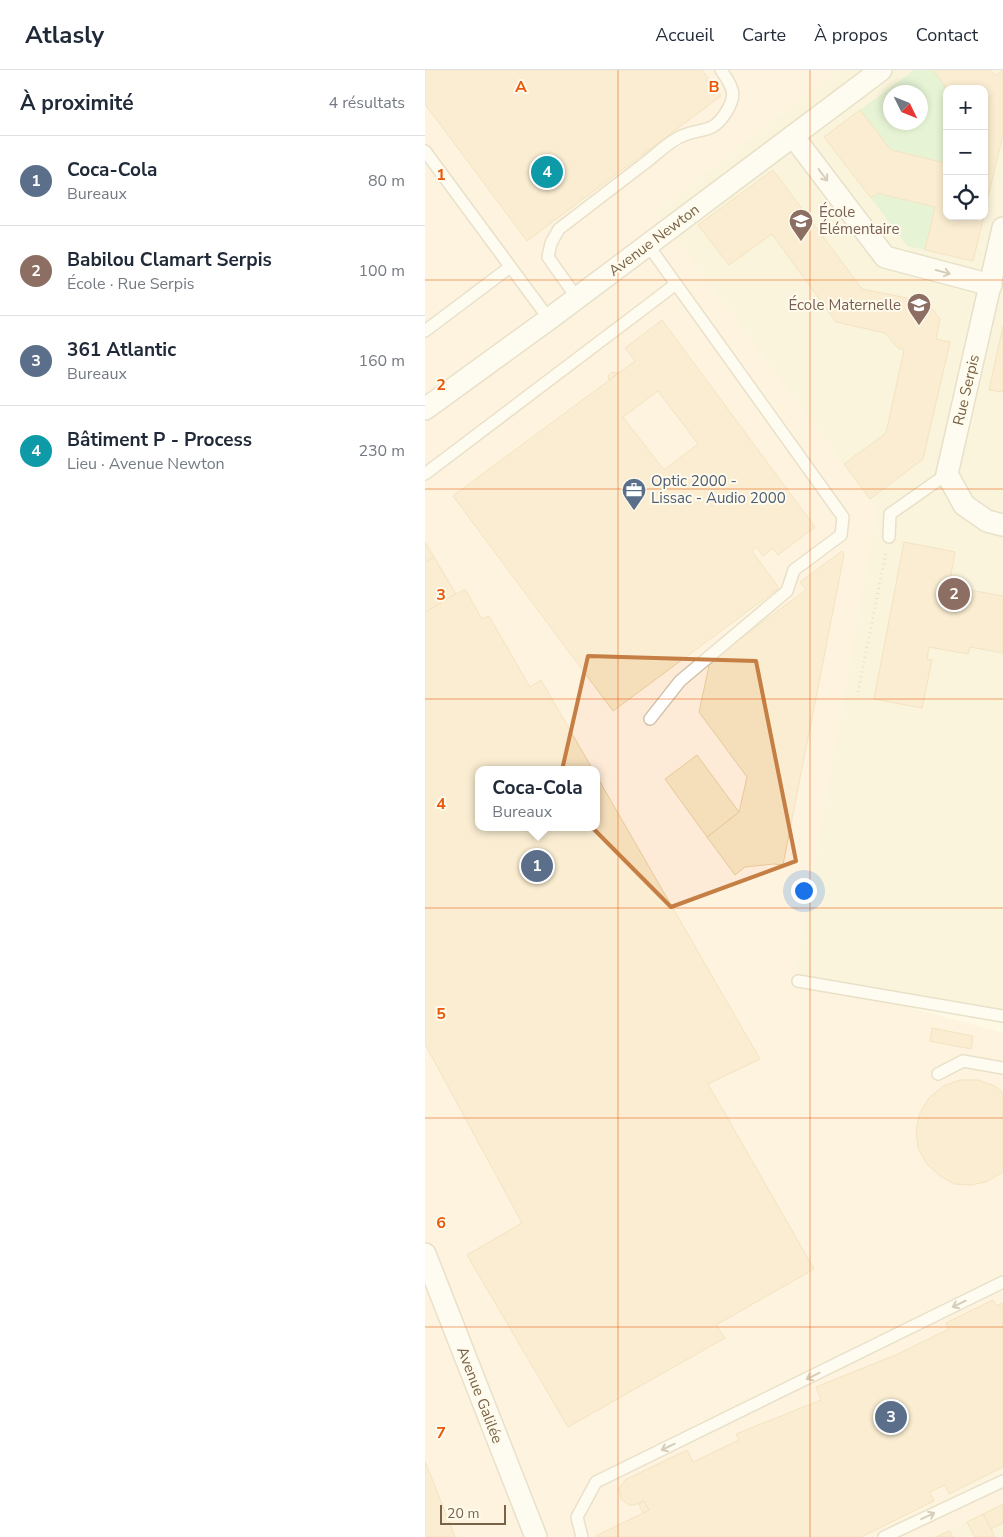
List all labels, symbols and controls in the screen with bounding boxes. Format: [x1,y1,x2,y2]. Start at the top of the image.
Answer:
text: Atlasly [25,19,104,51]
text: Accueil [655,23,714,47]
text: Carte [742,23,786,47]
text: À propos [814,23,888,47]
text: Contact [916,23,978,47]
text: A [515,76,527,98]
text: B [708,76,720,98]
north arrow [883,85,928,130]
map controls [943,85,988,220]
button: + [943,85,988,130]
text: À proximité [20,89,134,117]
text: 4 résultats [329,92,405,114]
button: − [943,130,988,175]
pin: 4 [531,153,563,191]
text: Coca-Cola [67,157,157,183]
text: 1 [436,164,446,186]
one-way arrow [817,168,828,181]
text: 1 [31,170,41,192]
text: 80 m [368,170,405,192]
button: locate [943,175,988,220]
text: Bureaux [67,183,127,205]
street label: Avenue Newton [605,199,703,281]
place label: École Élémentaire [819,202,899,239]
school or university icon: École Élémentaire [788,208,814,242]
text: Babilou Clamart Serpis [67,247,272,273]
text: 2 [31,260,41,282]
text: 100 m [358,260,405,282]
one-way arrow [934,268,950,278]
text: École · Rue Serpis [67,273,195,295]
school or university icon: École Maternelle [906,292,932,326]
place label: École Maternelle [788,295,901,315]
text: 361 Atlantic [67,337,176,363]
text: 3 [31,350,41,372]
text: 160 m [358,350,405,372]
street label: Rue Serpis [948,353,984,427]
text: Bureaux [67,363,127,385]
text: 2 [436,374,446,396]
text: Bâtiment P - Process [67,427,252,453]
text: 4 [31,440,41,462]
text: 230 m [358,440,405,462]
text: Lieu · Avenue Newton [67,453,225,475]
place label: Optic 2000 - Lissac - Audio 2000 [651,471,786,508]
office icon: Optic 2000 - Lissac - Audio 2000 [621,477,647,511]
pin: 2 [938,575,970,613]
text: 3 [436,584,446,606]
popup [475,766,600,831]
text: Coca-Cola [492,775,583,801]
text: 4 [436,793,446,815]
text: Bureaux [492,801,552,823]
pin: 1 [521,847,553,885]
your location [791,878,817,904]
text: 5 [436,1003,446,1025]
text: 6 [436,1212,446,1234]
one-way arrow [952,1300,967,1309]
street label: Avenue Galilée [452,1344,508,1446]
one-way arrow [806,1371,821,1381]
pin: 3 [875,1398,907,1436]
text: 7 [436,1422,446,1444]
one-way arrow [660,1443,675,1453]
scale bar [440,1502,506,1525]
text: 20 m [447,1504,479,1523]
one-way arrow [920,1511,935,1520]

